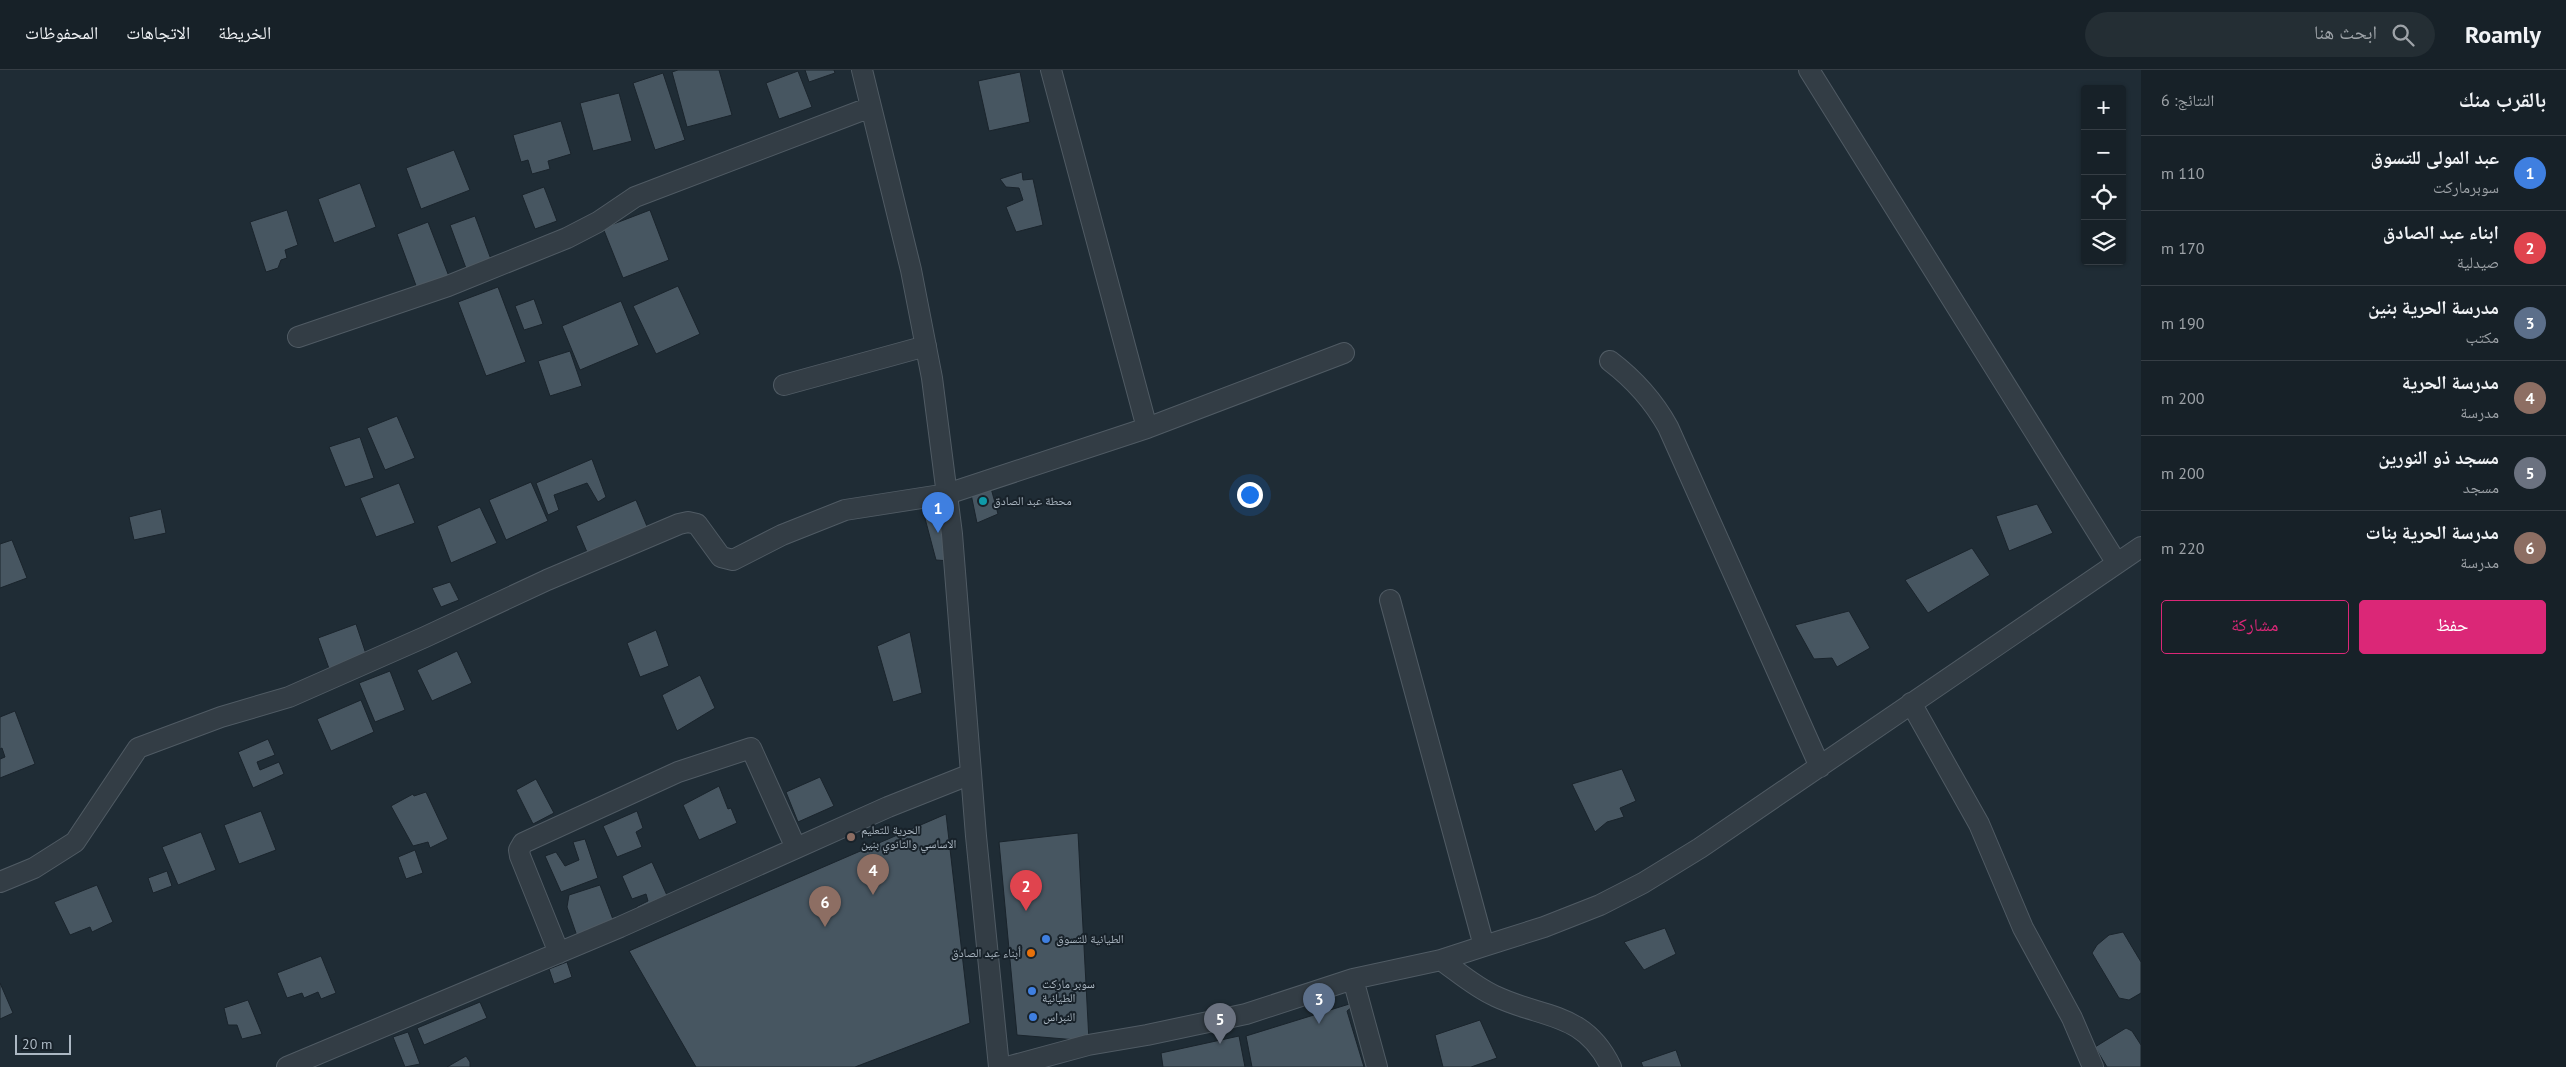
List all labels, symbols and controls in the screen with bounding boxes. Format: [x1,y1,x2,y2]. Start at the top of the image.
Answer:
search box [2085,12,2435,57]
text: Roamly [2465,19,2541,50]
text: ابحث هنا [2314,20,2377,44]
text: المحفوظات [25,21,98,44]
text: الاتجاهات [126,21,190,44]
text: الخريطة [218,21,271,44]
icon: search [2389,21,2417,49]
map controls [2081,85,2126,265]
button: + [2081,85,2126,130]
text: بالقرب منك [2459,86,2546,113]
text: النتائج: 6 [2161,90,2214,110]
button: − [2081,130,2126,175]
text: عبد المولى للتسوق [2370,145,2499,169]
text: 110 m [2161,163,2204,183]
text: 1 [2525,163,2535,183]
button: locate [2081,175,2126,220]
text: سوبرماركت [2433,177,2499,197]
button: layers [2081,220,2126,265]
text: ابناء عبد الصادق [2383,220,2499,244]
text: 170 m [2161,238,2204,258]
text: 2 [2525,238,2535,258]
text: صيدلية [2457,252,2499,272]
text: مدرسة الحرية بنين [2368,295,2499,319]
text: 190 m [2161,313,2204,333]
text: 3 [2525,313,2535,333]
text: مكتب [2466,327,2499,347]
text: مدرسة الحرية [2402,370,2499,394]
text: 200 m [2161,388,2204,408]
text: 4 [2525,388,2535,408]
text: مدرسة [2460,402,2499,422]
text: مسجد ذو النورين [2378,445,2499,469]
text: 200 m [2161,463,2204,483]
text: 5 [2525,463,2535,483]
text: مسجد [2463,477,2499,497]
your location [1237,482,1263,508]
pin: 1 [922,492,954,533]
place label: محطة عبد الصادق [993,493,1072,508]
marker: محطة عبد الصادق [977,495,989,507]
text: مدرسة الحرية بنات [2365,520,2499,544]
text: 220 m [2161,538,2204,558]
text: 6 [2525,538,2535,558]
text: مدرسة [2460,552,2499,572]
button: مشاركة [2161,600,2349,654]
button: حفظ [2359,600,2546,654]
place label: الحرية للتعليم الاساسي والثانوي بنين [861,822,957,854]
marker: الحرية للتعليم الاساسي والثانوي بنين [845,831,857,843]
pin: 4 [857,854,889,895]
pin: 2 [1010,870,1042,911]
pin: 6 [809,886,841,927]
place label: الطيانية للتسوق [1056,931,1124,946]
marker: الطيانية للتسوق [1040,933,1052,945]
place label: أبناء عبد الصادق [951,945,1021,960]
marker: أبناء عبد الصادق [1025,947,1037,959]
place label: سوبر ماركت الطيانية [1042,976,1095,1005]
pin: 3 [1303,983,1335,1024]
marker: سوبر ماركت الطيانية [1026,985,1038,997]
pin: 5 [1204,1003,1236,1044]
place label: النبراس [1043,1009,1075,1024]
marker: النبراس [1027,1011,1039,1023]
scale bar [15,1032,71,1055]
text: 20 m [22,1035,52,1053]

